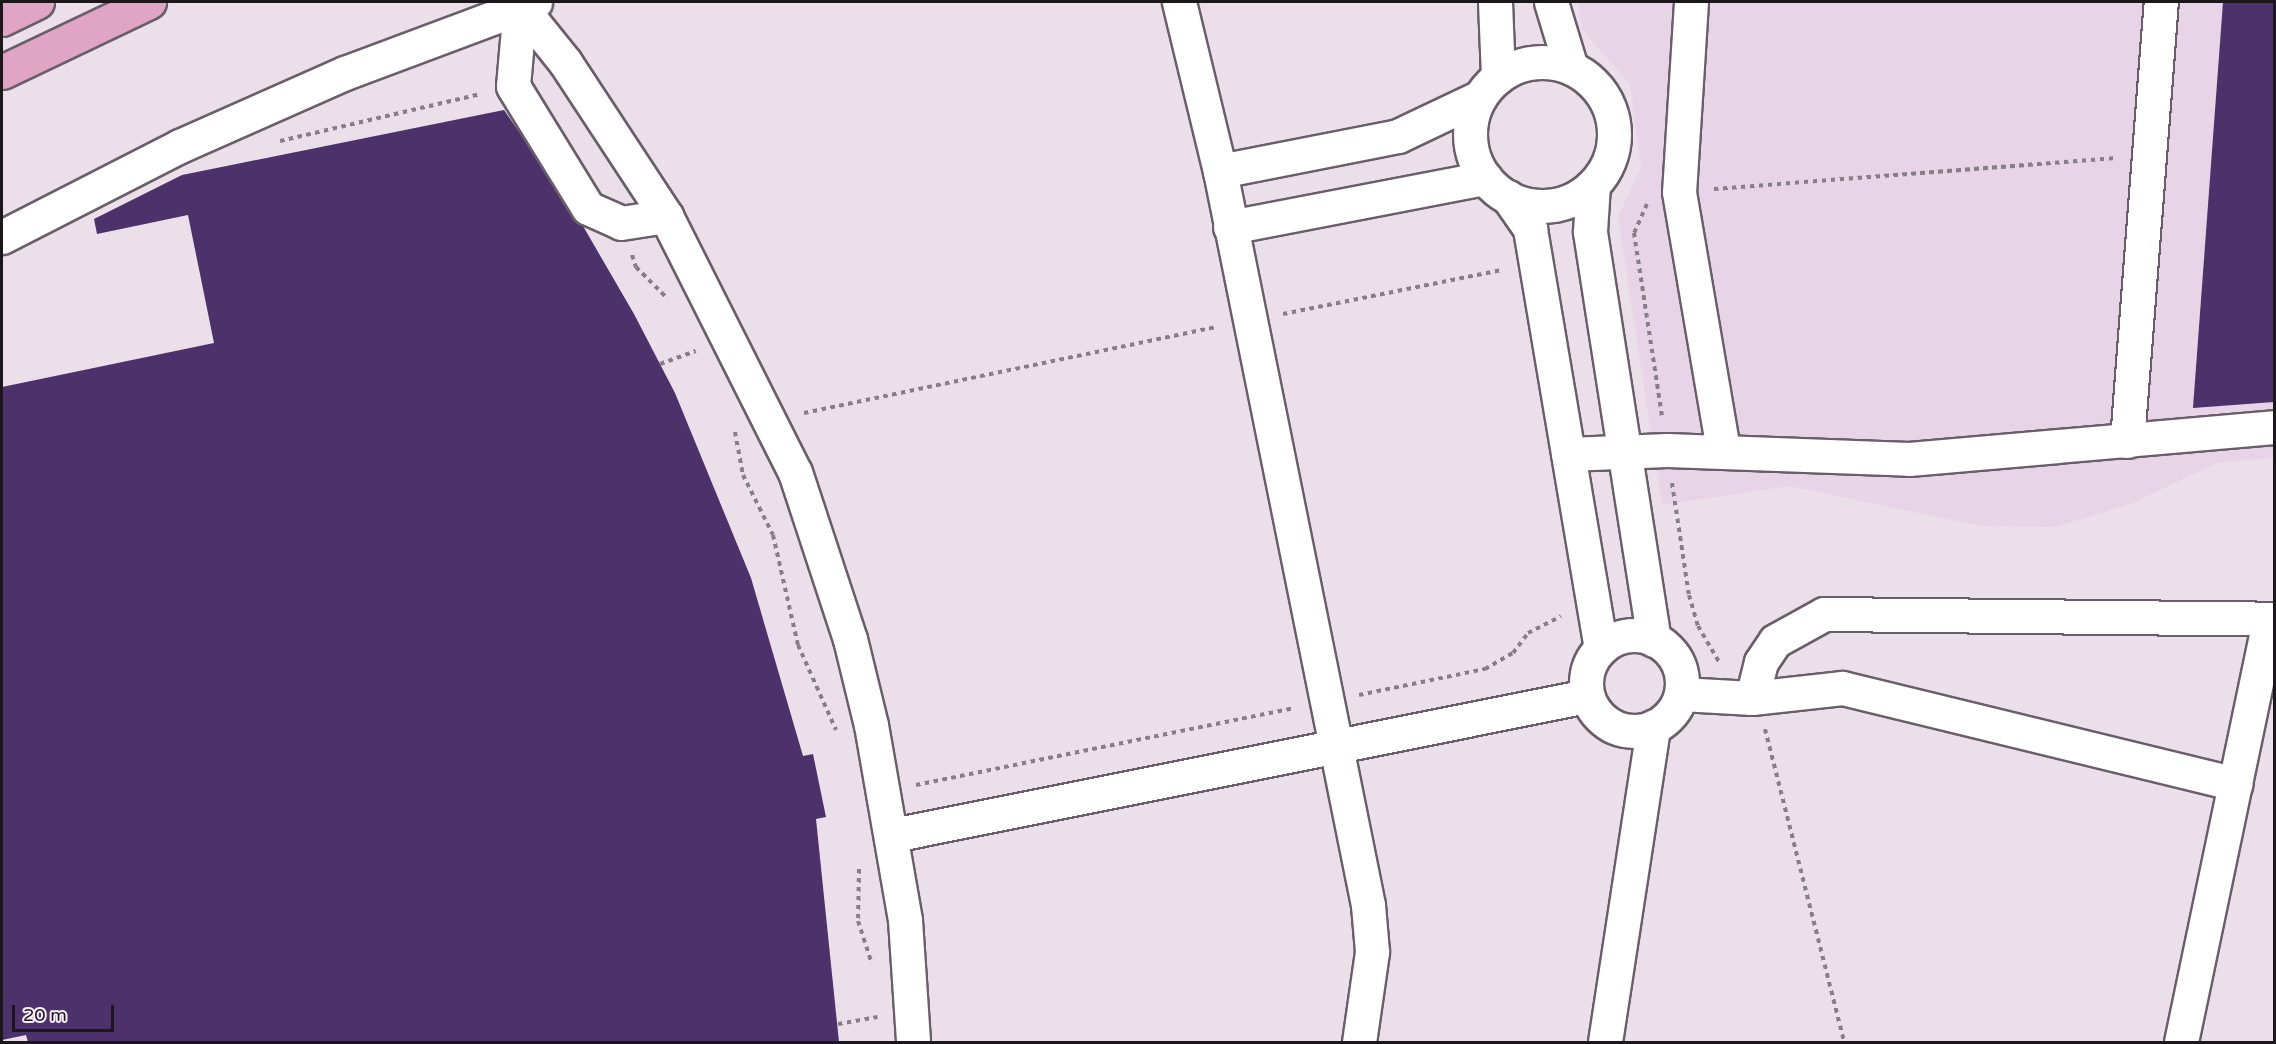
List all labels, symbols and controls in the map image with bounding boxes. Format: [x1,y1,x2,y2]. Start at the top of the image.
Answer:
scale bar [15,993,117,1031]
text: 20 m [23,1004,67,1026]

